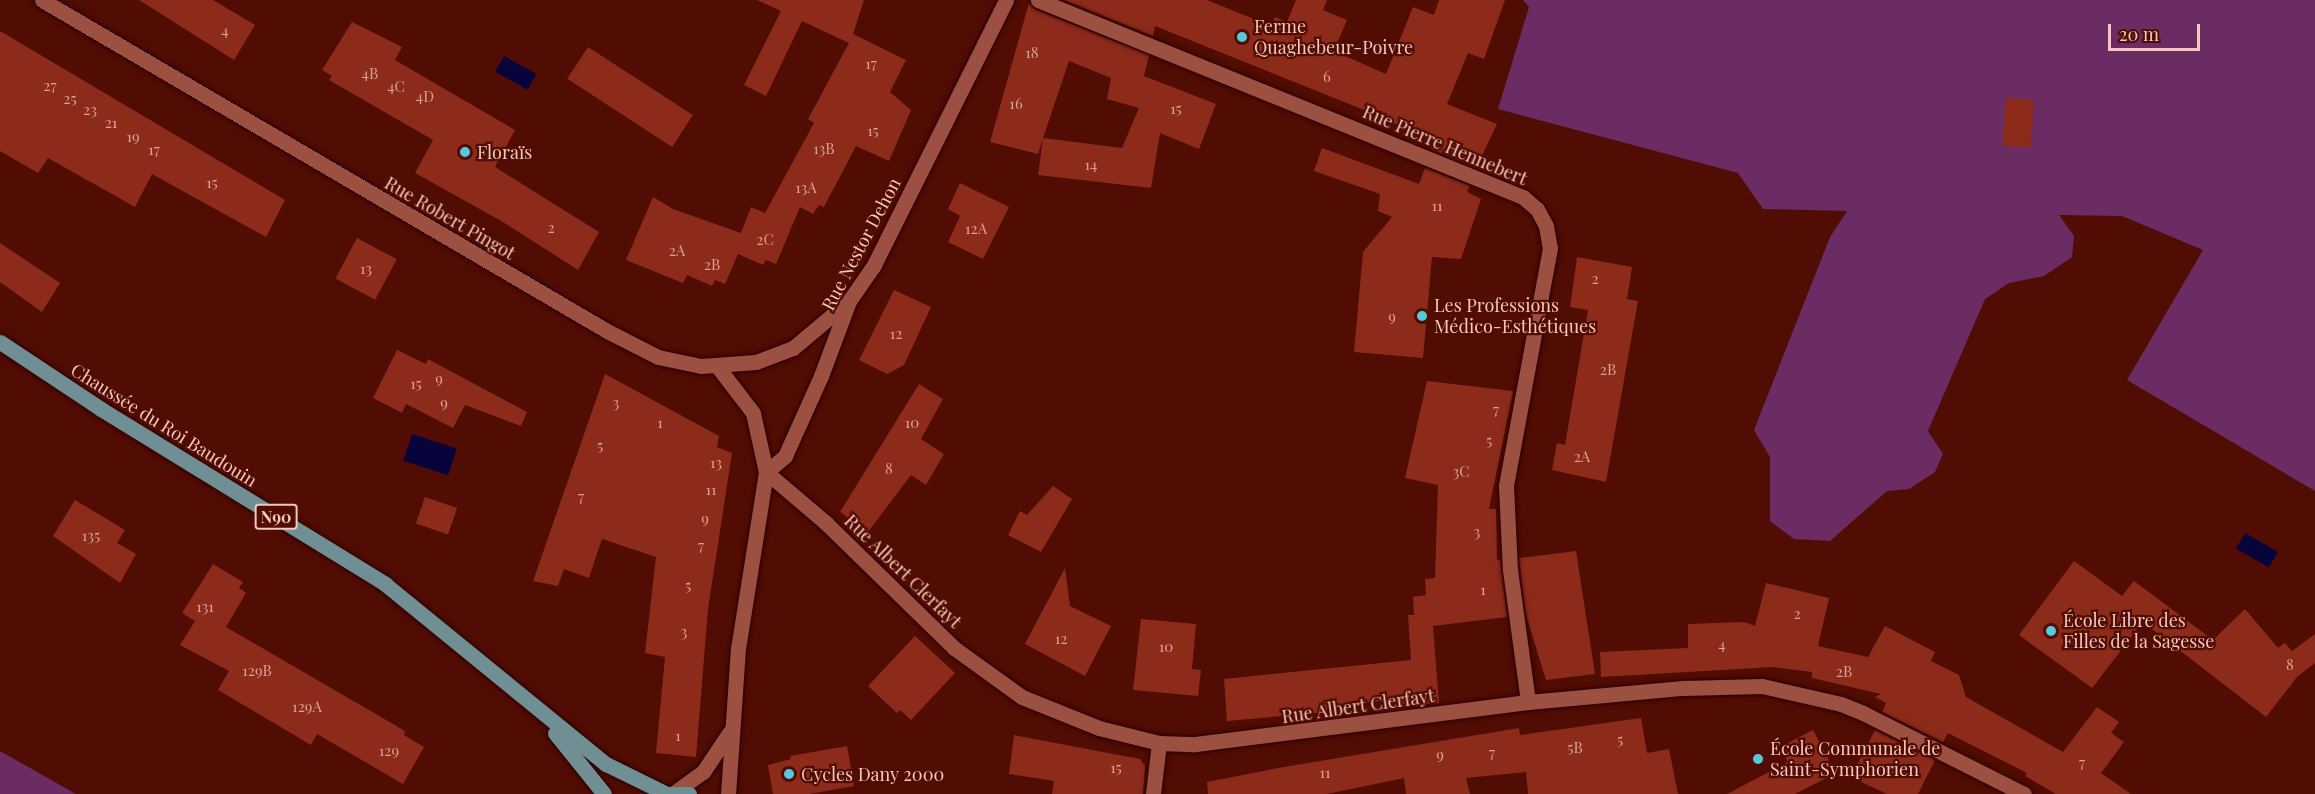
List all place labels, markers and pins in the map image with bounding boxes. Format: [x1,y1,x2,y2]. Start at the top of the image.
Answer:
place label: Ferme Quaghebeur-Poivre [1254,16,1413,58]
marker: Ferme Quaghebeur-Poivre [1235,30,1249,44]
place label: Floraïs [477,141,532,163]
marker: Floraïs [458,145,472,159]
place label: Les Professions Médico-Esthétiques [1434,295,1596,338]
marker: Les Professions Médico-Esthétiques [1415,309,1429,323]
place label: École Libre des Filles de la Sagesse [2063,610,2215,652]
marker: École Libre des Filles de la Sagesse [2044,624,2058,638]
place label: École Communale de Saint-Symphorien [1770,738,1940,780]
marker: École Communale de Saint-Symphorien [1751,752,1765,766]
place label: Cycles Dany 2000 [801,763,945,785]
marker: Cycles Dany 2000 [782,767,796,781]

